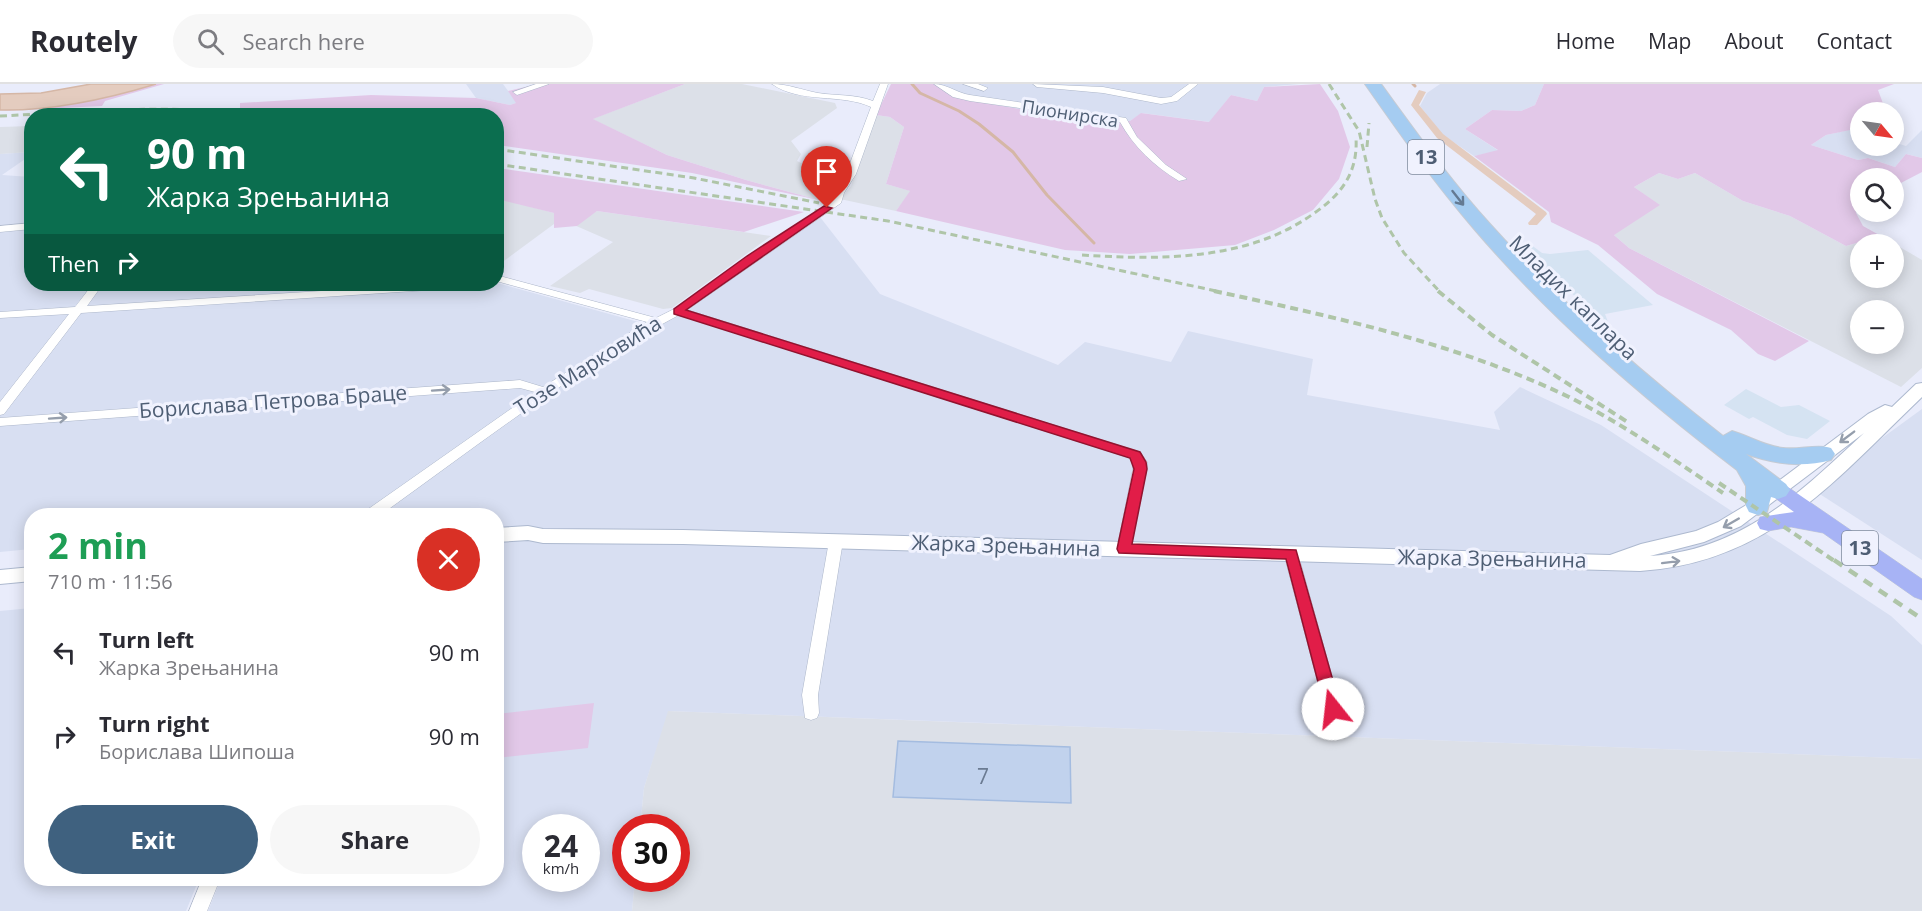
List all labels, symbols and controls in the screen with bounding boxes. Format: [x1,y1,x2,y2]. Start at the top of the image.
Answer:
search box [173,14,593,68]
text: Routely [30,22,137,60]
icon: search [194,25,227,58]
text: Search here [242,26,365,56]
text: Home [1556,27,1615,55]
text: Map [1648,27,1691,55]
text: About [1724,27,1784,55]
text: Contact [1817,27,1892,55]
street label: Пионирска [1020,94,1120,132]
north arrow [1850,102,1904,156]
map controls [1850,102,1904,354]
text: 90 m [147,124,247,181]
icon: left [48,132,126,210]
road number: 13 [1408,140,1444,174]
pin [801,146,852,208]
icon: arrive [810,155,843,188]
button: search [1850,168,1904,222]
text: Жарка Зрењанина [147,178,390,215]
one-way arrow [1452,190,1465,206]
street label: Младих каплара [1503,229,1644,366]
button: + [1850,234,1904,288]
icon: right [111,246,144,279]
text: Then [48,248,99,278]
button: − [1850,300,1904,354]
street label: Тозе Марковића [509,309,666,422]
street label: Борислава Петрова Браце [138,378,408,424]
one-way arrow [431,384,451,395]
one-way arrow [48,412,68,423]
one-way arrow [1839,431,1855,443]
one-way arrow [1722,518,1739,530]
text: 2 min [48,521,148,570]
button: close [417,528,480,591]
street label: Жарка Зрењанина [911,528,1101,562]
road number: 13 [1842,531,1878,565]
street label: Жарка Зрењанина [1397,542,1587,574]
one-way arrow [1661,556,1680,567]
text: 710 m · 11:56 [48,568,173,595]
text: Turn left [99,624,194,654]
icon: left [48,636,81,669]
text: 90 m [429,637,480,667]
text: Жарка Зрењанина [99,654,279,681]
position arrow [1301,677,1365,741]
text: Turn right [99,708,210,738]
icon: right [48,720,81,753]
text: 90 m [429,721,480,751]
text: Борислава Шипоша [99,738,295,765]
house number: 7 [977,762,989,790]
button: Exit [48,805,258,874]
button: Share [270,805,480,874]
speed limit sign: 30 [612,814,690,892]
text: 24 [544,825,578,866]
text: km/h [543,858,579,878]

